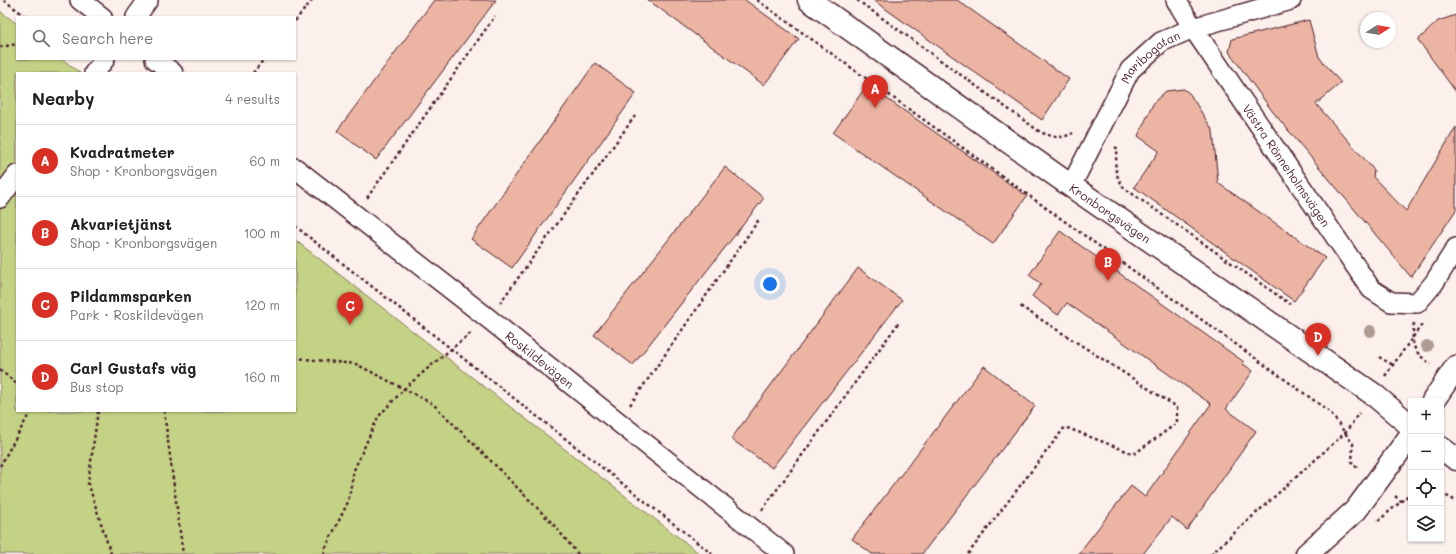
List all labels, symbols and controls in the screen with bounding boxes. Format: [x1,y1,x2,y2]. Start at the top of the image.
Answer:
north arrow [1360,12,1396,48]
search box [16,16,296,60]
icon: search [30,27,52,49]
street label: Maribogatan [1117,27,1182,86]
text: Search here [62,28,153,48]
pin: A [862,75,888,108]
text: Nearby [32,87,94,109]
text: 4 results [225,90,280,107]
street label: Västra Rönneholmsvägen [1239,101,1334,230]
text: Kvadratmeter [70,142,175,162]
text: A [40,152,50,169]
text: 60 m [250,152,280,169]
text: Shop · Kronborgsvägen [70,162,217,179]
street label: Kronborgsvägen [1067,179,1154,247]
text: Akvarietjänst [70,214,172,234]
text: B [41,224,49,241]
text: 100 m [244,224,280,241]
text: Shop · Kronborgsvägen [70,234,217,251]
pin: B [1095,248,1121,281]
your location [760,274,780,294]
text: Pildammsparken [70,286,192,306]
pin: C [337,292,363,325]
text: C [40,296,50,313]
text: 120 m [244,296,280,313]
text: Park · Roskildevägen [70,306,204,323]
pin: D [1305,323,1331,356]
street label: Roskildevägen [502,327,577,392]
text: Carl Gustafs väg [70,358,196,378]
text: D [40,368,50,385]
text: 160 m [244,368,280,385]
text: Bus stop [70,378,123,395]
map controls [1408,398,1444,542]
button: + [1408,398,1444,434]
button: − [1408,434,1444,470]
button: locate [1408,470,1444,506]
button: layers [1408,506,1444,542]

